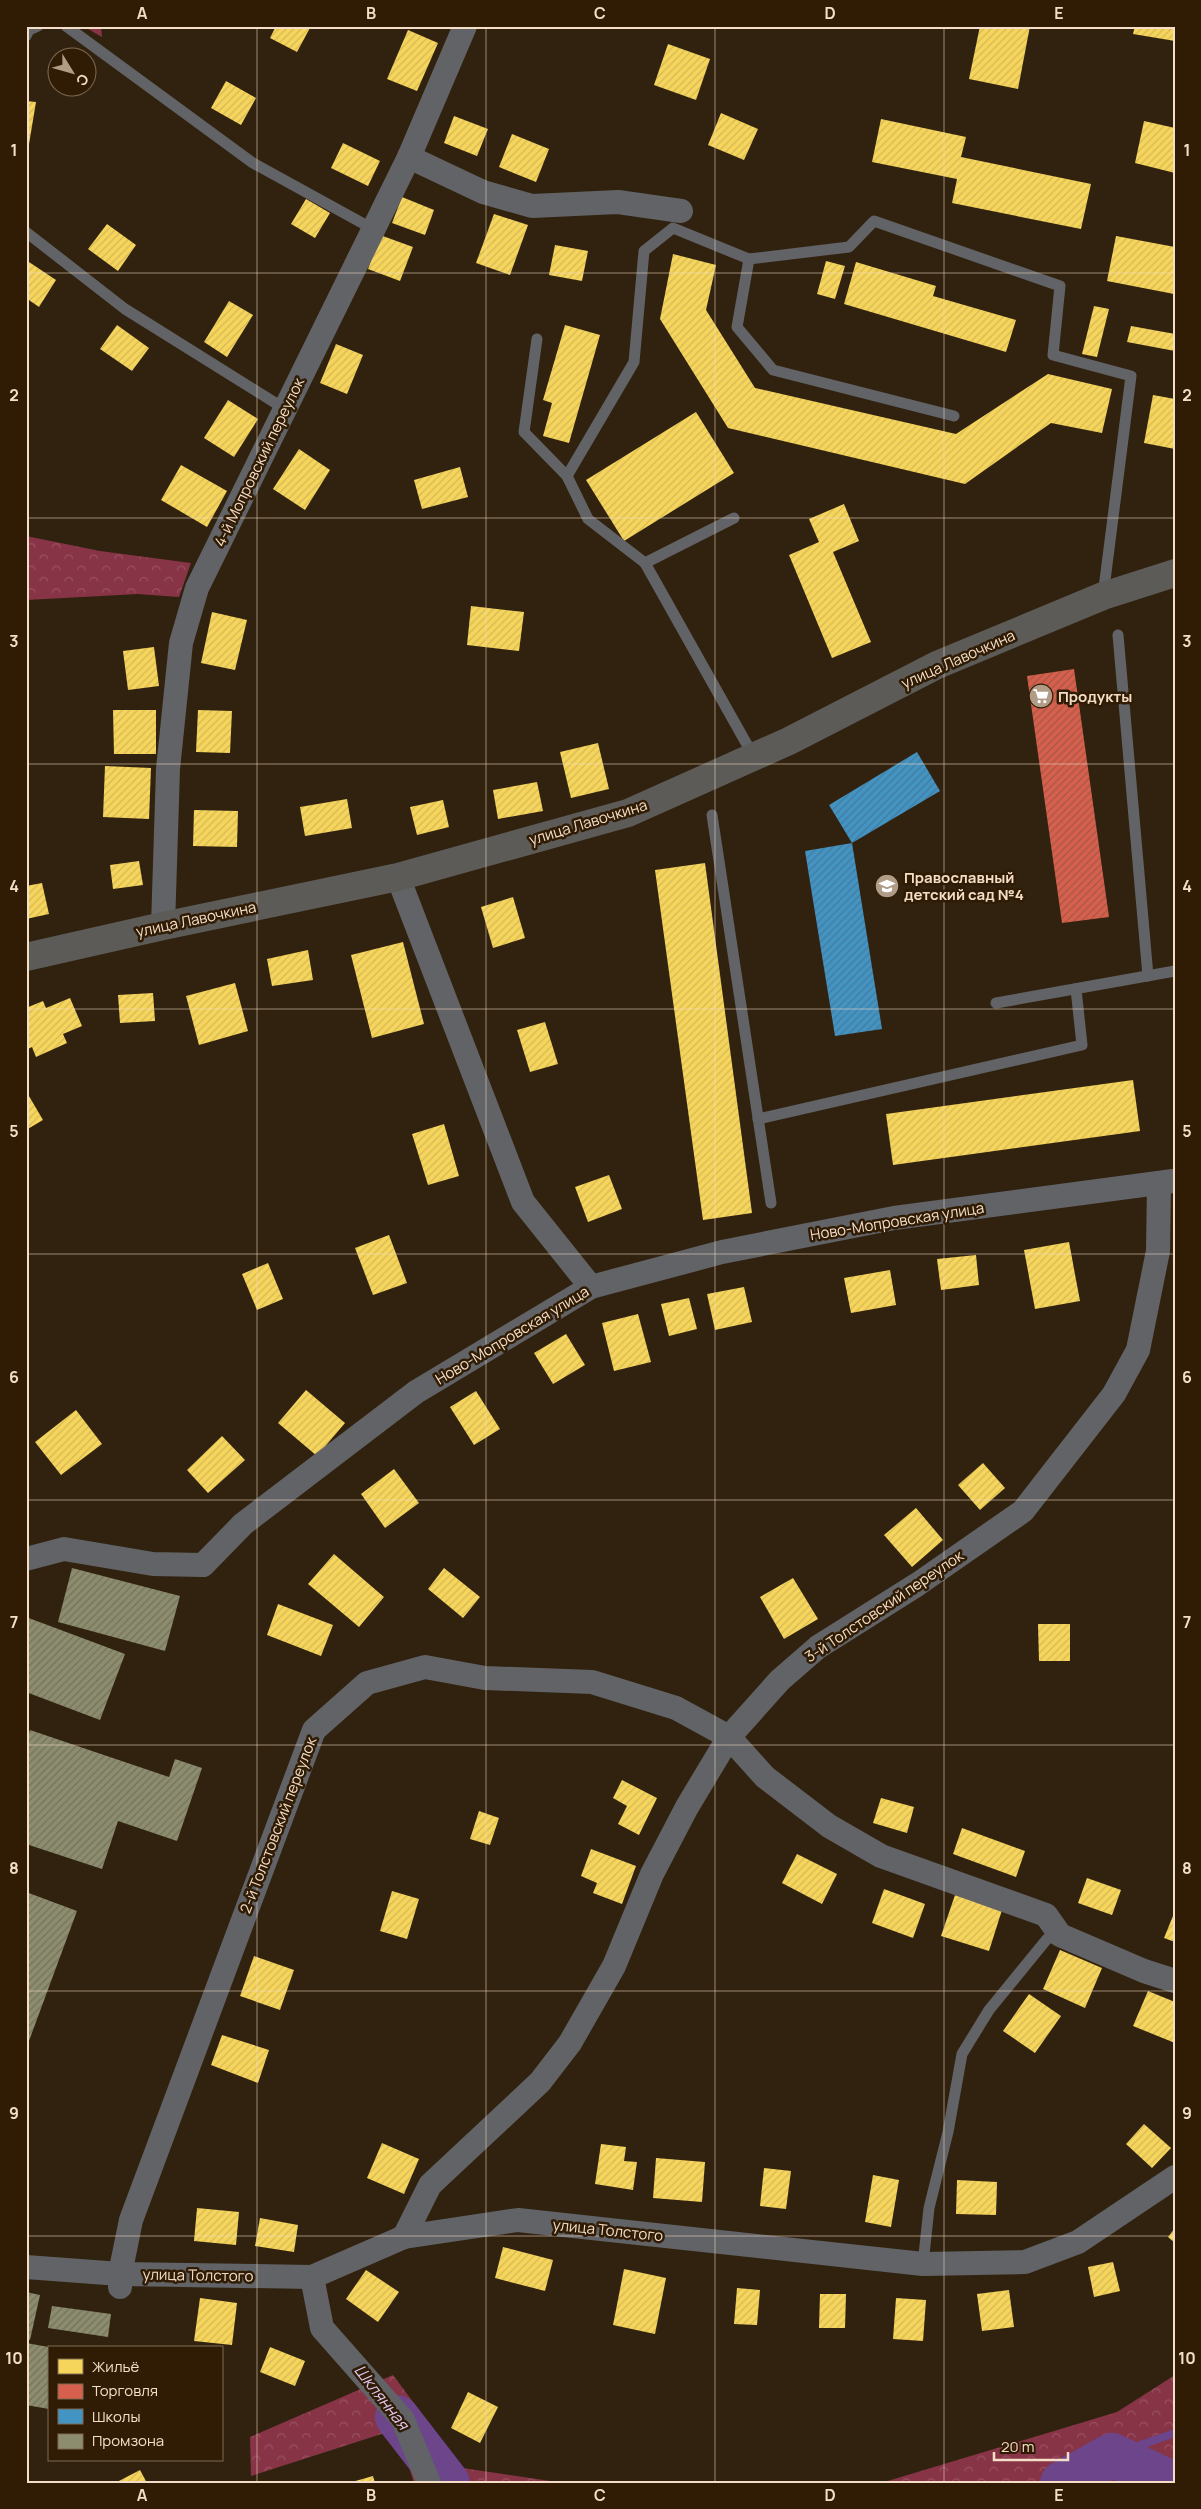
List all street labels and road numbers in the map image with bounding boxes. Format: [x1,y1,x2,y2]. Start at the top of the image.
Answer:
street label: 4-й Мопровский переулок [209,373,309,550]
street label: улица Лавочкина [898,625,1018,693]
street label: улица Лавочкина [526,794,650,850]
street label: улица Лавочкина [134,896,258,942]
street label: Ново-Мопровская улица [808,1197,986,1245]
street label: Ново-Мопровская улица [431,1281,593,1389]
street label: 3-й Толстовский переулок [801,1545,968,1667]
street label: 2-й Толстовский переулок [235,1733,322,1916]
street label: улица Толстого [552,2214,664,2246]
street label: улица Толстого [142,2264,254,2286]

